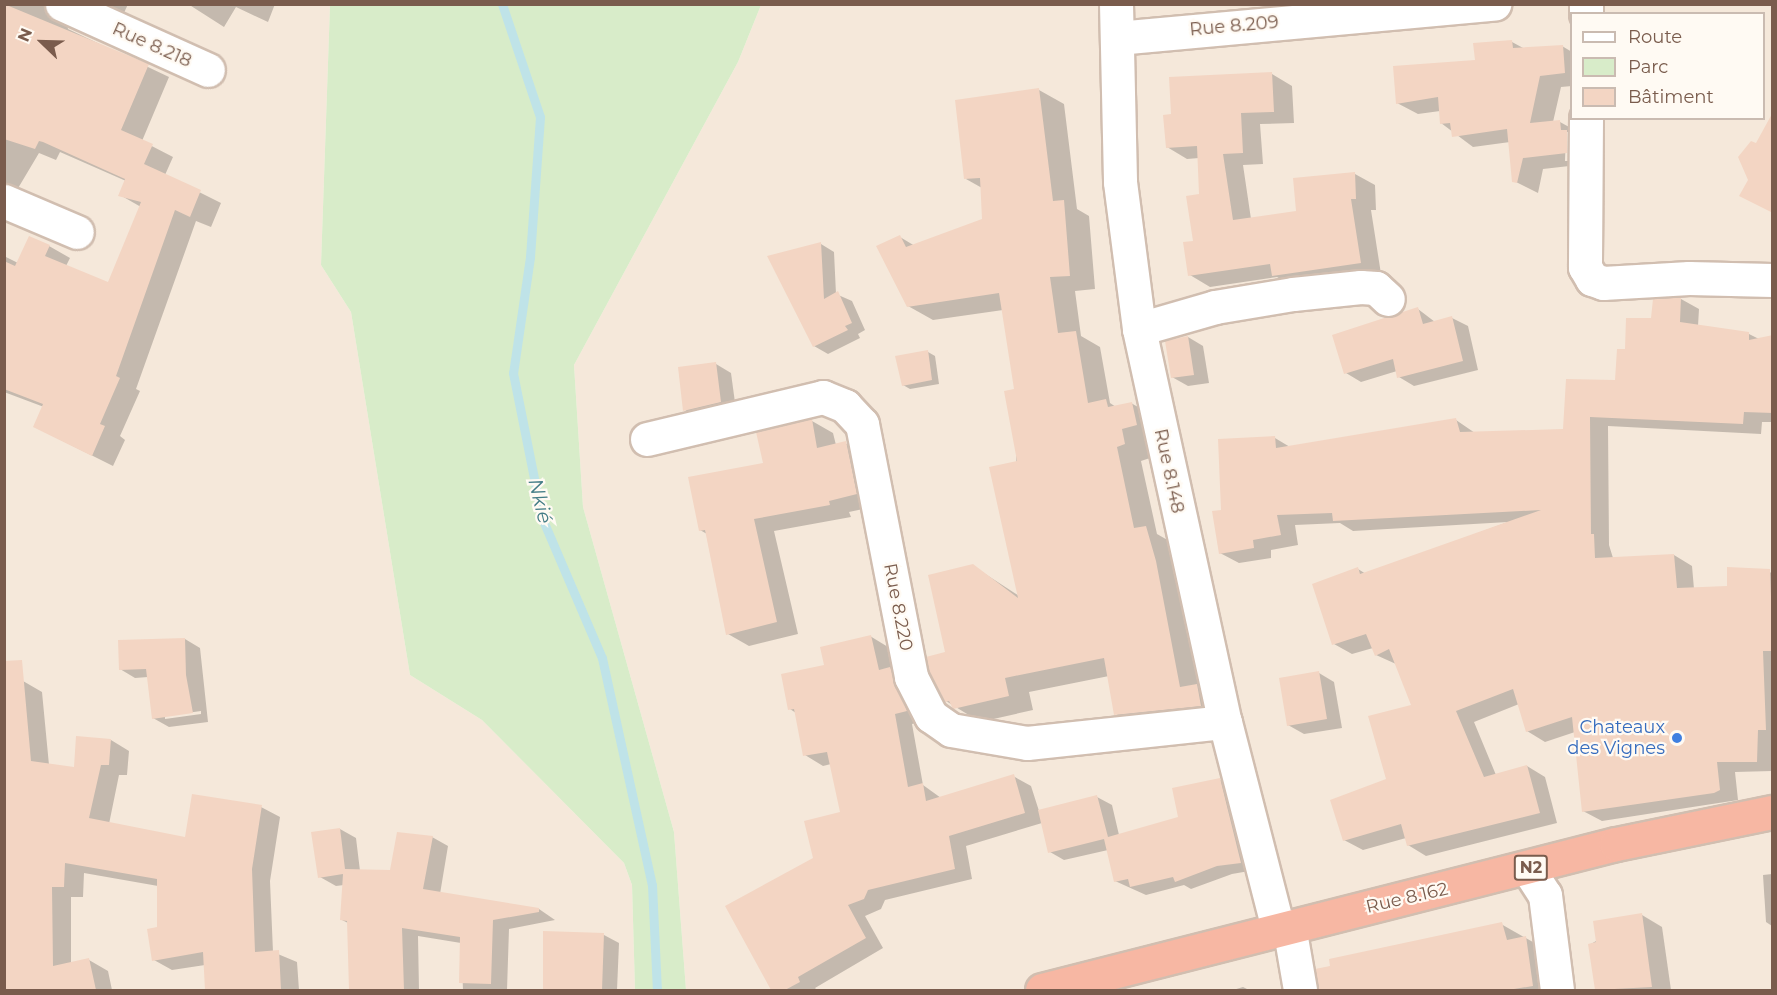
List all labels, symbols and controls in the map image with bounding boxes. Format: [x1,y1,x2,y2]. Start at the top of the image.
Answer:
street label: Rue 8.209 [1189,11,1279,41]
north arrow [12,12,72,72]
legend [1570,12,1765,120]
street label: Rue 8.218 [109,18,195,72]
text: N [14,25,36,44]
text: Route [1628,26,1682,48]
text: Parc [1628,56,1668,78]
text: Bâtiment [1628,86,1714,108]
street label: Rue 8.148 [1149,427,1189,515]
water label: Nkié [523,476,557,526]
street label: Rue 8.220 [879,561,917,653]
place label: Chateaux des Vignes [1567,717,1665,760]
marker: Chateaux des Vignes [1670,731,1684,745]
road number: N2 [1513,855,1549,881]
street label: Rue 8.162 [1364,878,1450,918]

